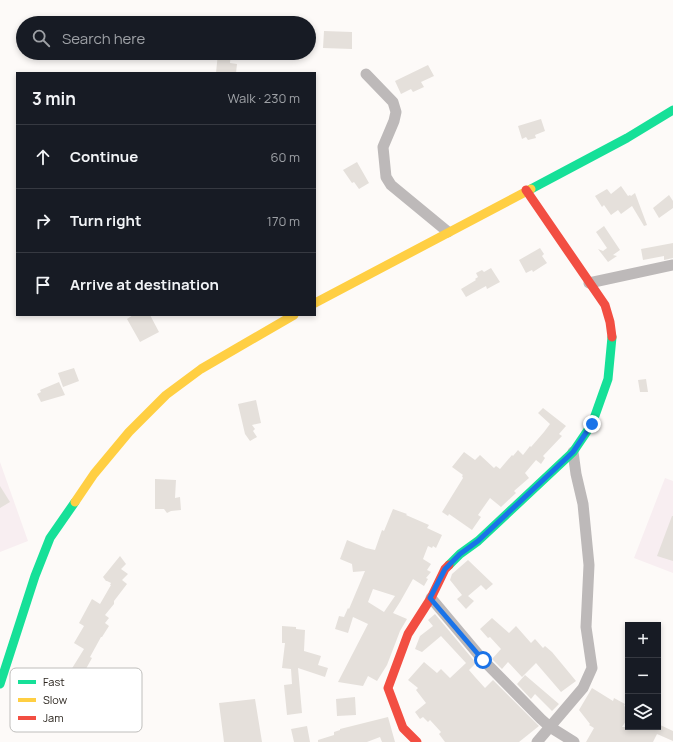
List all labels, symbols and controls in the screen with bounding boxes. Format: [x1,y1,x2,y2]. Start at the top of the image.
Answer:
search box [16,16,316,60]
icon: search [30,27,52,49]
text: Search here [62,28,145,49]
text: 3 min [32,87,76,110]
text: Walk · 230 m [227,89,300,107]
icon: ahead [32,146,54,168]
text: Continue [70,146,138,167]
text: 60 m [270,148,300,166]
icon: right [32,210,54,232]
text: Turn right [70,210,141,231]
text: 170 m [267,212,300,230]
icon: arrive [32,274,54,296]
text: Arrive at destination [70,274,219,295]
route end [583,415,601,433]
map controls [625,622,661,730]
button: + [625,622,661,658]
route start [474,651,492,669]
button: − [625,658,661,694]
legend [10,668,142,732]
text: Fast [43,674,65,689]
text: Slow [43,692,68,707]
button: layers [625,694,661,730]
text: Jam [43,710,64,725]

